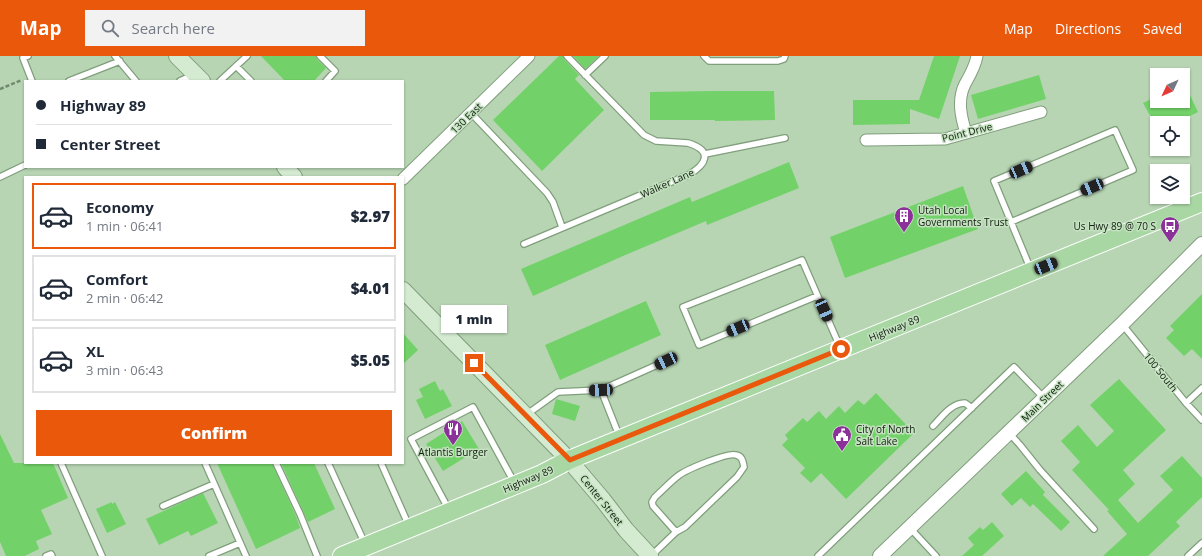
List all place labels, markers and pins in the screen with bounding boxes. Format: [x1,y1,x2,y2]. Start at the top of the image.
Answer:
place label: Utah Local Governments Trust [918,203,1009,229]
building icon: Utah Local Governments Trust [893,205,915,233]
bus stop icon: Us Hwy 89 @ 70 S [1159,215,1181,243]
place label: Us Hwy 89 @ 70 S [1074,219,1156,233]
restaurant icon: Atlantis Burger [442,418,464,446]
place label: City of North Salt Lake [856,422,915,448]
public building icon: City of North Salt Lake [831,424,853,452]
place label: Atlantis Burger [418,445,488,459]

